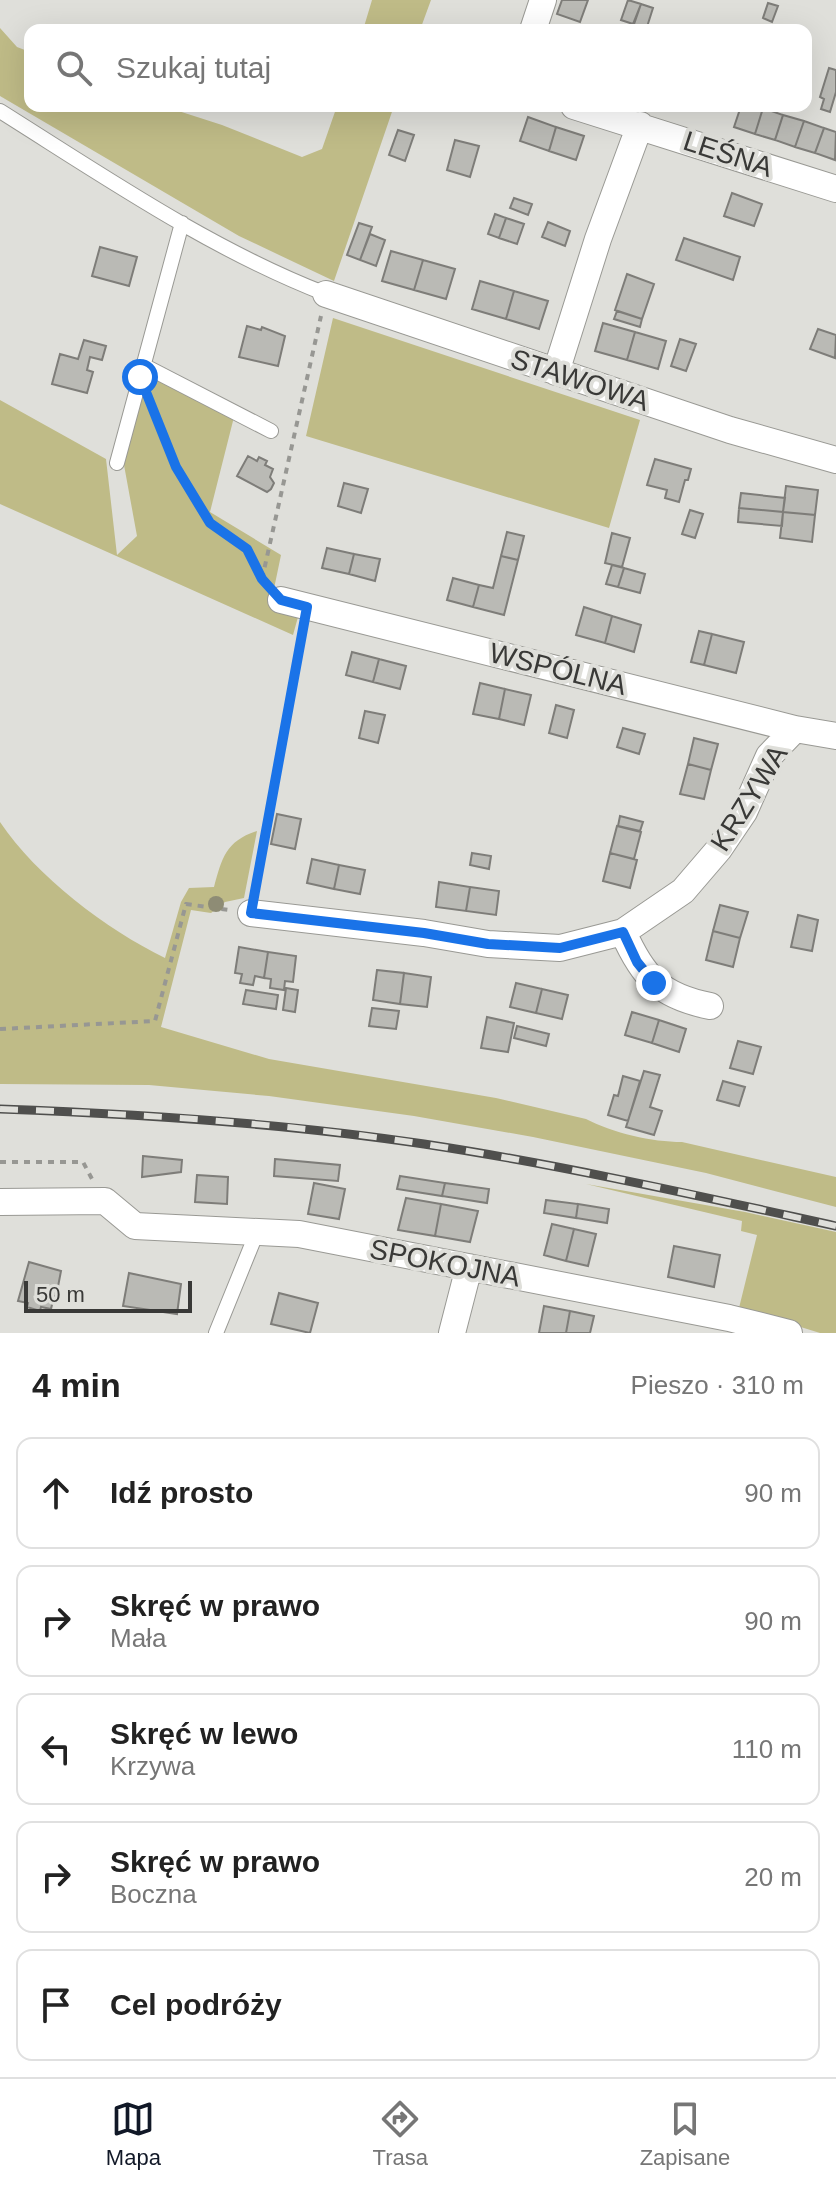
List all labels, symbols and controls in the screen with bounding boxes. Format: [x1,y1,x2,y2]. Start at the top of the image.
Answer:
search box [24,24,812,112]
icon: search [52,46,96,90]
text: Szukaj tutaj [116,51,271,84]
street label: LEŚNA [680,124,777,183]
street label: STAWOWA [507,343,653,417]
route start [122,359,158,395]
street label: WSPÓLNA [486,637,630,701]
street label: KRZYWA [704,739,794,857]
route end [636,965,672,1001]
street label: SPOKOJNA [367,1233,523,1293]
scale bar [24,1277,192,1313]
text: 50 m [36,1282,85,1307]
text: 4 min [32,1366,121,1404]
text: Pieszo · 310 m [631,1370,804,1400]
icon: ahead [34,1471,78,1515]
text: Idź prosto [110,1476,253,1509]
text: 90 m [744,1478,802,1508]
text: Skręć w prawo [110,1589,320,1622]
icon: right [34,1599,78,1643]
text: 90 m [744,1606,802,1636]
text: Mała [110,1623,166,1653]
text: Skręć w lewo [110,1717,298,1750]
icon: left [34,1727,78,1771]
text: 110 m [732,1734,802,1764]
text: Krzywa [110,1751,195,1781]
text: Skręć w prawo [110,1845,320,1878]
icon: right [34,1855,78,1899]
text: 20 m [744,1862,802,1892]
text: Boczna [110,1879,197,1909]
icon: arrive [34,1983,78,2027]
text: Cel podróży [110,1988,282,2021]
tab: Mapa [106,2097,161,2171]
tab: Trasa [373,2097,428,2171]
tab: Zapisane [640,2097,730,2171]

